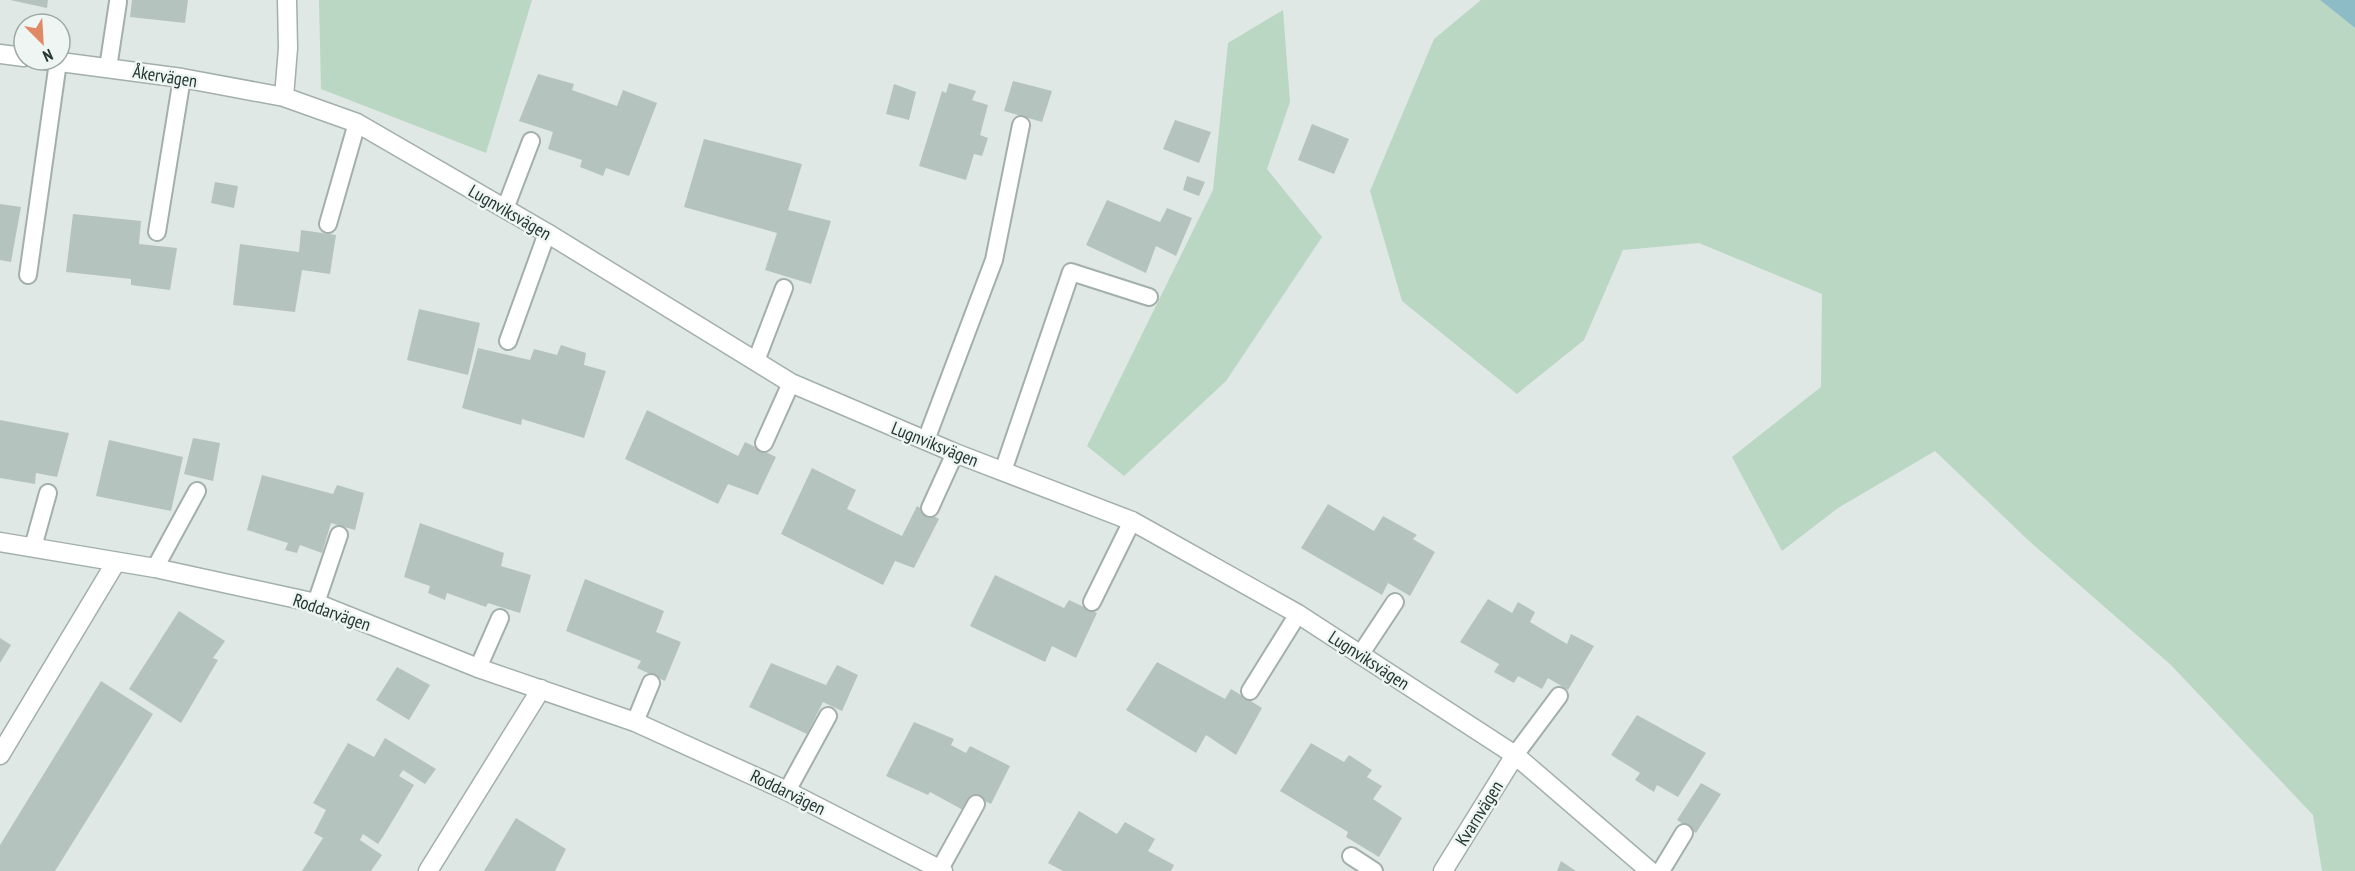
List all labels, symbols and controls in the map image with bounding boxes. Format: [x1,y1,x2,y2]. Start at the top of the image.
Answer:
north arrow [12,12,72,72]
text: N [40,45,56,67]
street label: Åkervägen [131,60,199,92]
street label: Lugnviksvägen [464,179,556,245]
street label: Lugnviksvägen [888,416,982,472]
street label: Roddarvägen [290,588,374,636]
street label: Lugnviksvägen [1324,625,1414,695]
street label: Roddarvägen [747,764,829,820]
street label: Kvarnvägen [1450,776,1508,850]

